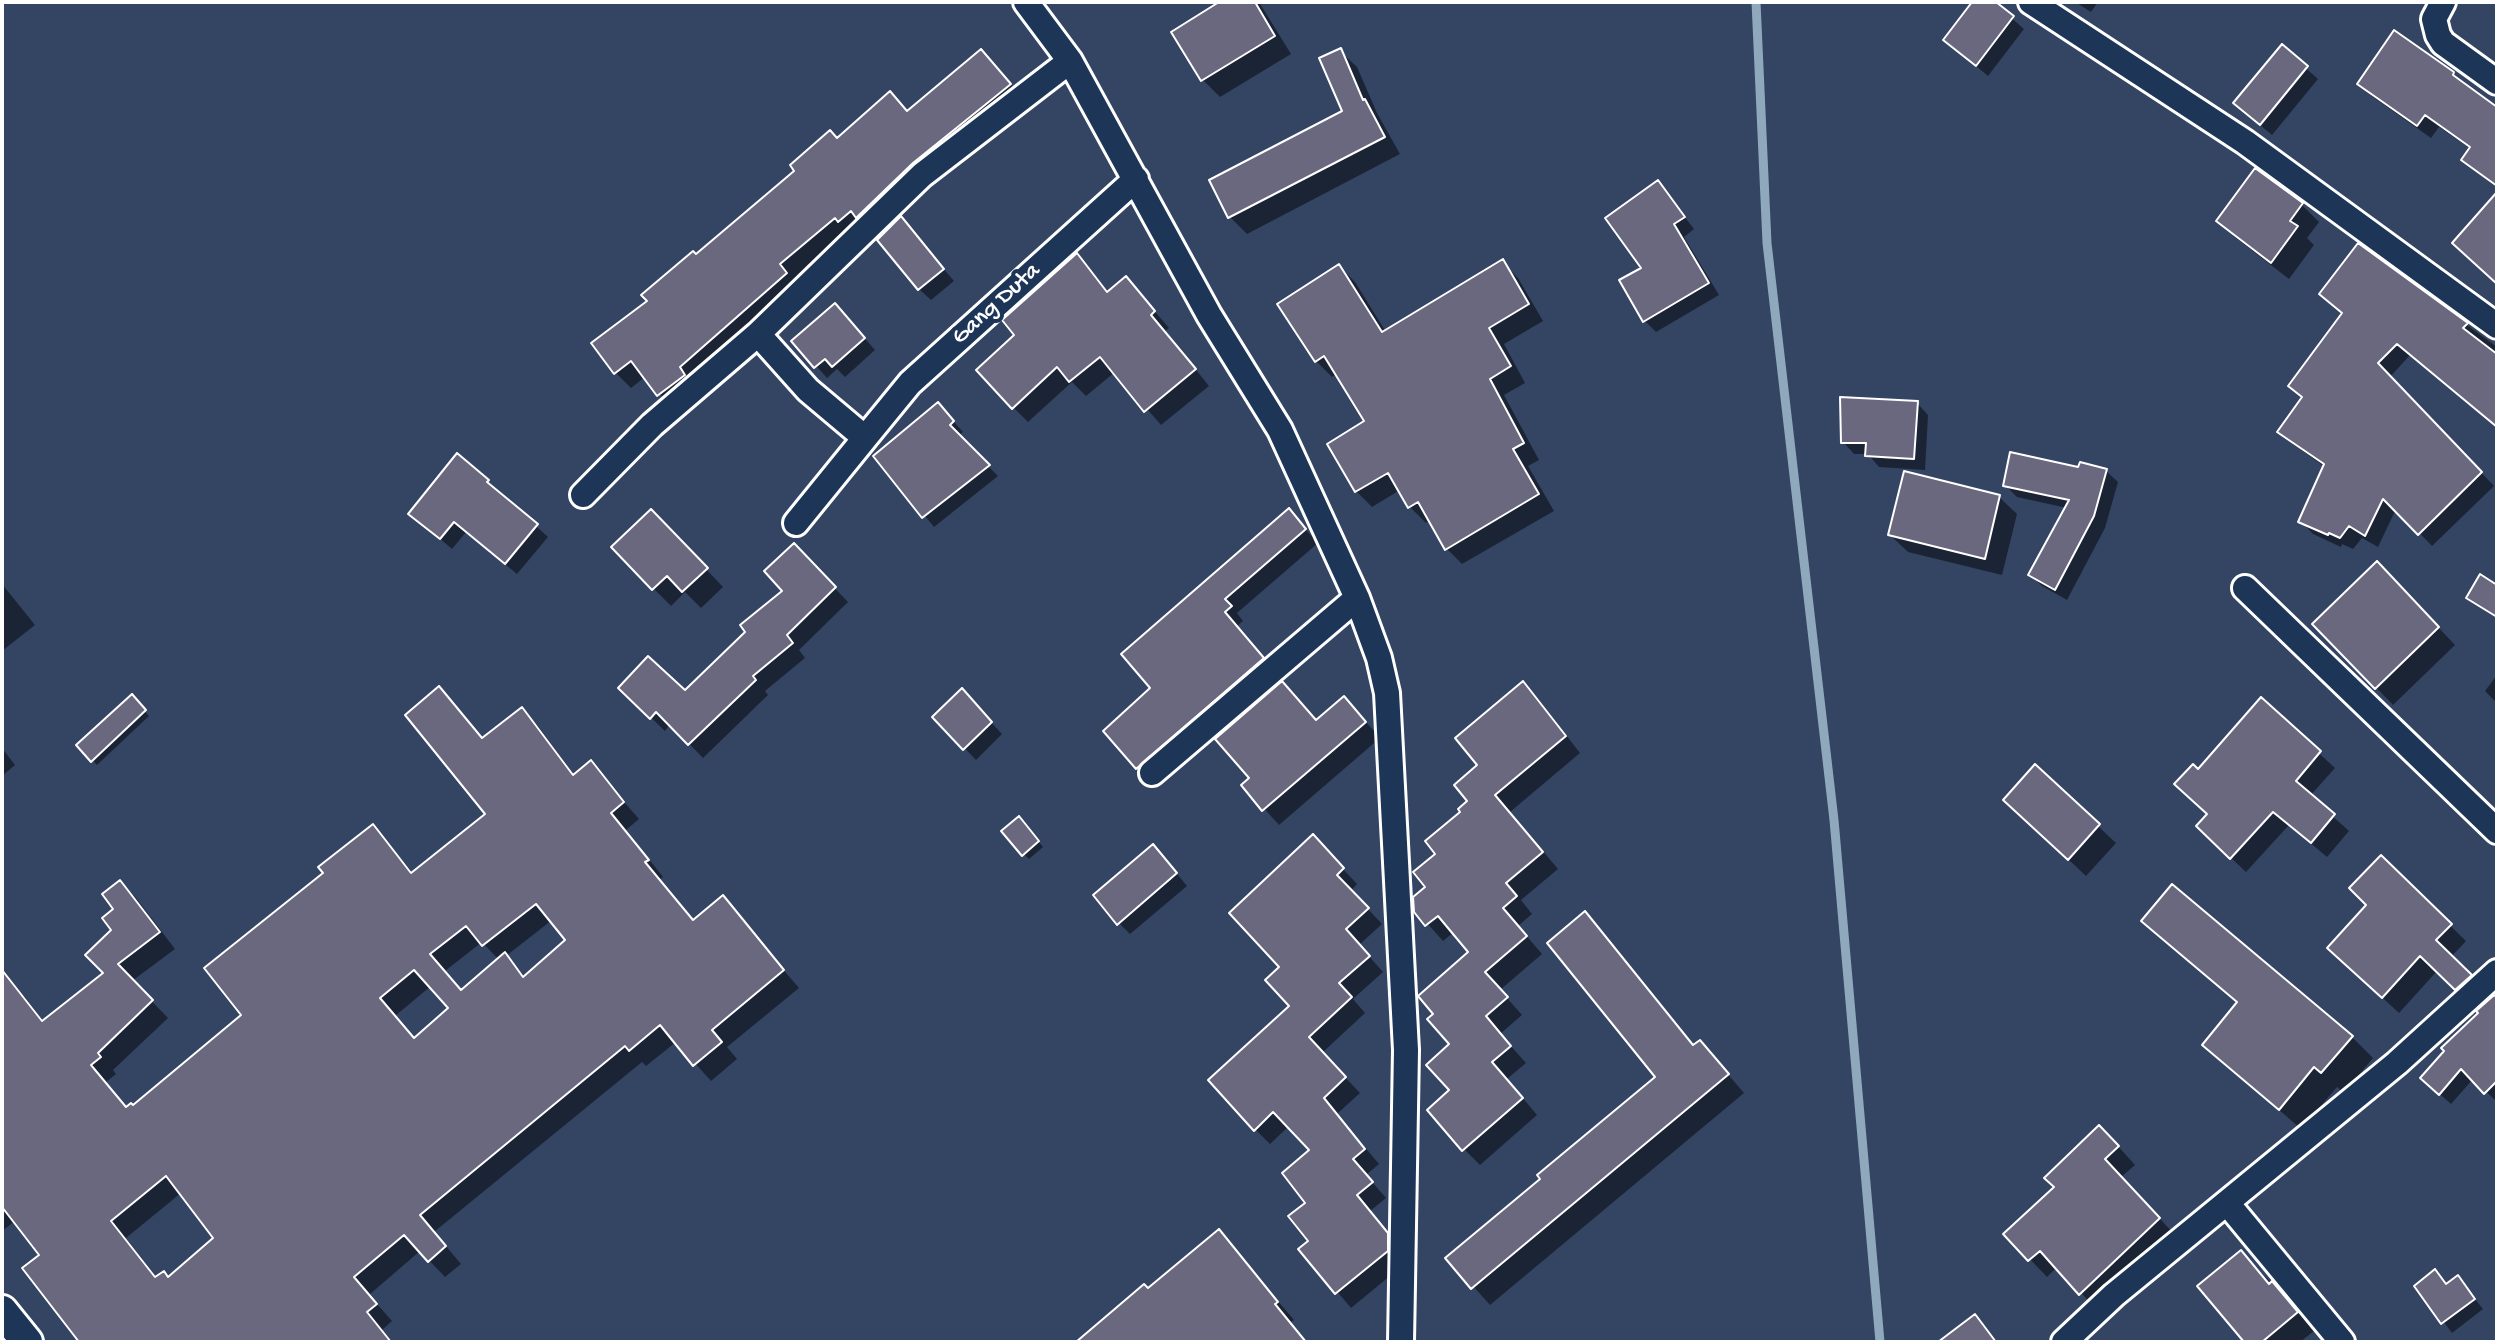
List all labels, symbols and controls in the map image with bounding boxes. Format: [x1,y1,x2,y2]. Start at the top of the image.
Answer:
street label: Gang Duta [947,258,1047,352]

